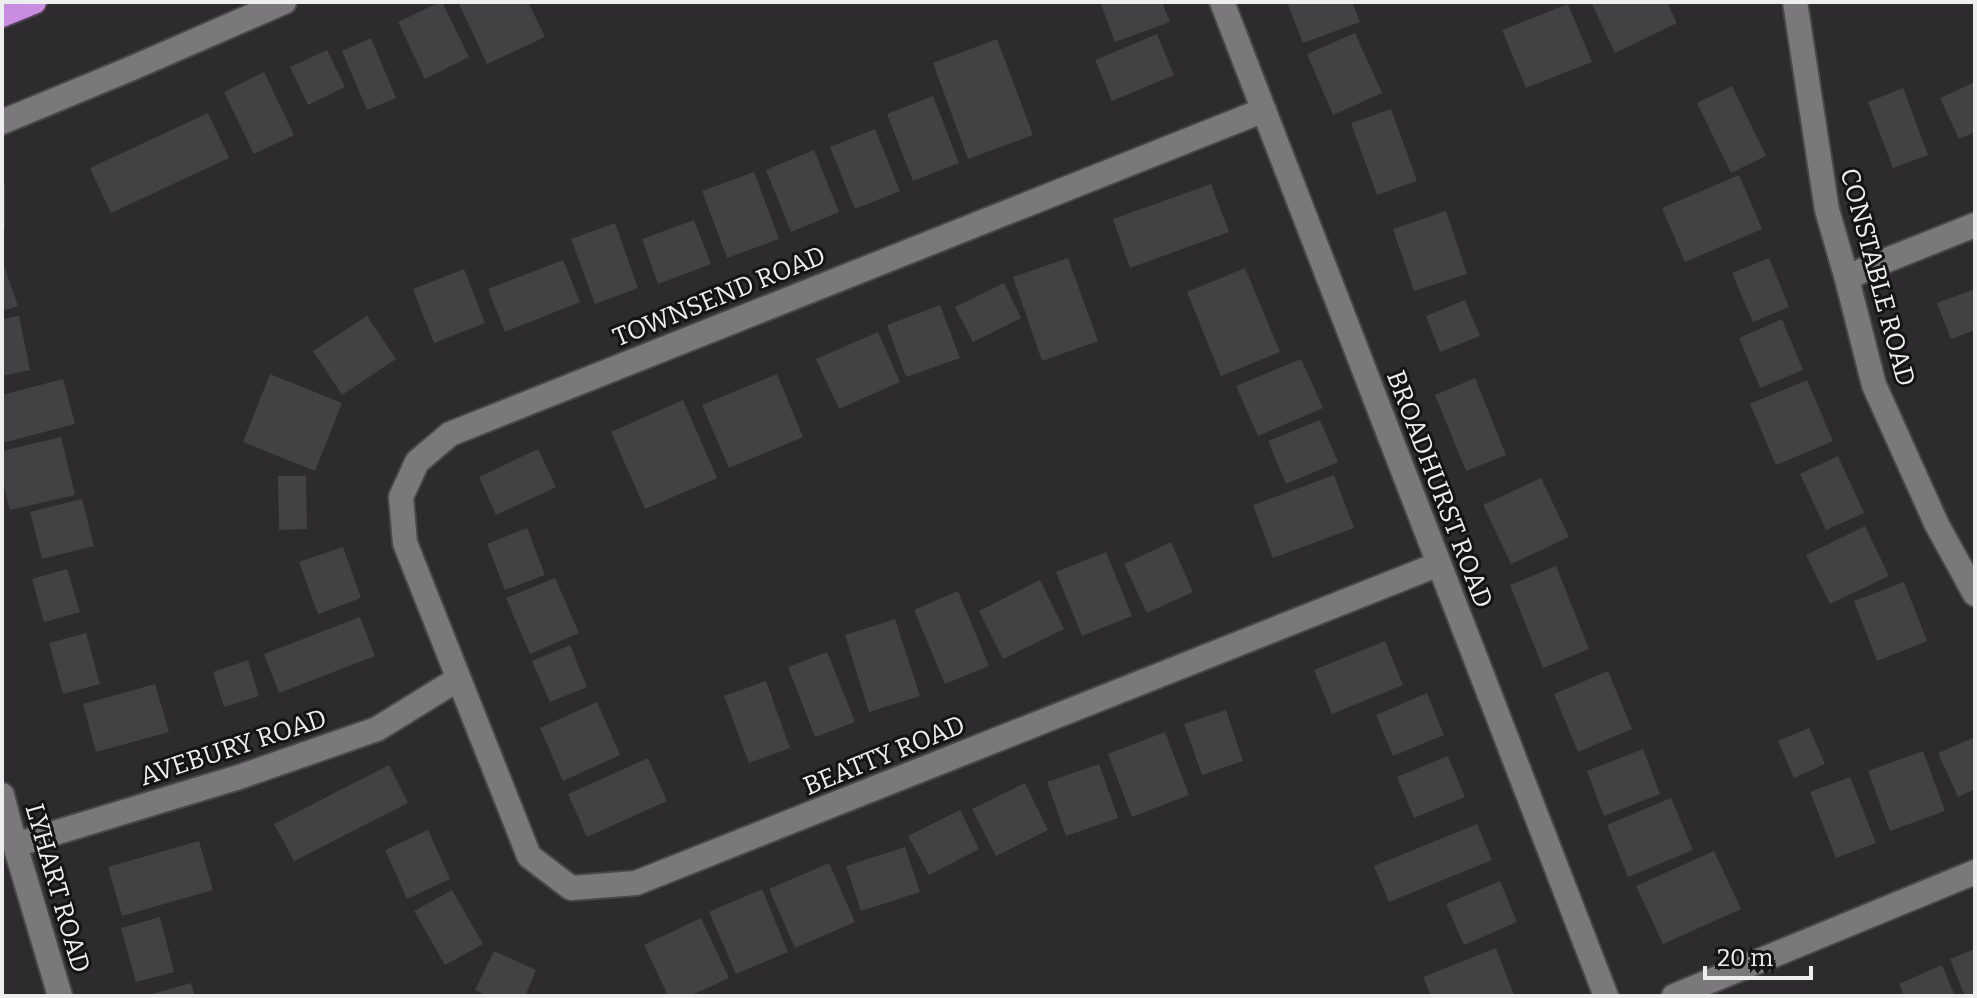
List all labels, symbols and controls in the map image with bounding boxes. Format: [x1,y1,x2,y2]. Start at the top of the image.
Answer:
street label: CONSTABLE ROAD [1833,165,1922,390]
street label: TOWNSEND ROAD [609,240,830,353]
street label: BROADHURST ROAD [1380,366,1499,612]
street label: AVEBURY ROAD [136,703,331,792]
street label: BEATTY ROAD [799,709,969,802]
street label: LYHART ROAD [19,800,96,976]
scale bar [1705,930,1811,980]
text: 20 m [1717,944,1773,972]

